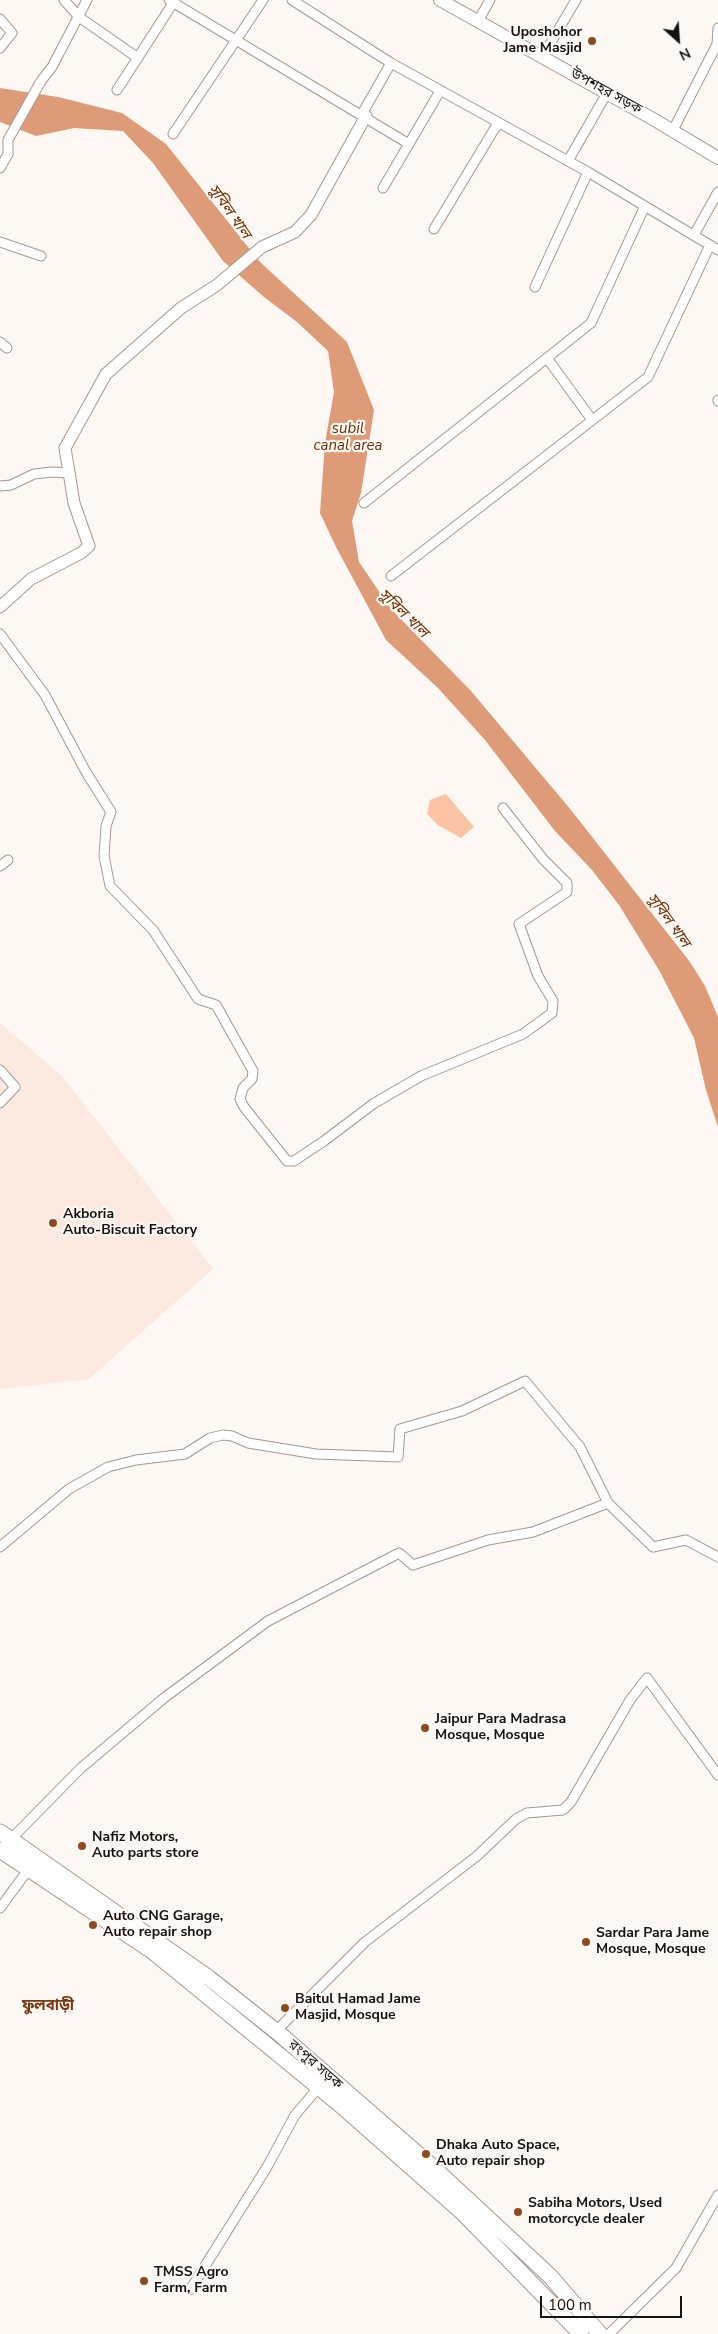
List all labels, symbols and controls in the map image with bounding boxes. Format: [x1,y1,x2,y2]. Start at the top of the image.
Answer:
north arrow [653,15,703,65]
place label: Uposhohor Jame Masjid [503,25,582,58]
marker: Uposhohor Jame Masjid [586,35,598,47]
text: N [676,43,694,65]
street label: উপশহর সড়ক [567,66,645,118]
water label: সুবিল খাল [204,181,254,243]
water label: subil canal area [314,420,382,455]
water label: সুবিল খাল [374,586,432,642]
water label: সুবিল খাল [643,891,693,951]
place label: Akboria Auto-Biscuit Factory [63,1207,197,1240]
marker: Akboria Auto-Biscuit Factory [47,1217,59,1229]
place label: Jaipur Para Madrasa Mosque, Mosque [435,1712,566,1744]
marker: Jaipur Para Madrasa Mosque, Mosque [419,1722,431,1734]
place label: Nafiz Motors, Auto parts store [92,1830,199,1862]
marker: Nafiz Motors, Auto parts store [76,1840,88,1852]
place label: Auto CNG Garage, Auto repair shop [103,1909,223,1941]
marker: Auto CNG Garage, Auto repair shop [87,1919,99,1931]
place label: Sardar Para Jame Mosque, Mosque [596,1926,709,1958]
marker: Sardar Para Jame Mosque, Mosque [580,1936,592,1948]
place label: Baitul Hamad Jame Masjid, Mosque [295,1992,421,2024]
district label: ফুলবাড়ী [22,1997,74,2015]
marker: Baitul Hamad Jame Masjid, Mosque [279,2002,291,2014]
street label: রংপুর সড়ক [284,2037,346,2093]
place label: Dhaka Auto Space, Auto repair shop [436,2138,559,2170]
marker: Dhaka Auto Space, Auto repair shop [420,2148,432,2160]
place label: Sabiha Motors, Used motorcycle dealer [528,2196,662,2228]
marker: Sabiha Motors, Used motorcycle dealer [512,2206,524,2218]
place label: TMSS Agro Farm, Farm [154,2265,229,2298]
marker: TMSS Agro Farm, Farm [138,2275,150,2287]
scale bar [543,2286,686,2318]
text: 100 m [548,2295,592,2315]

